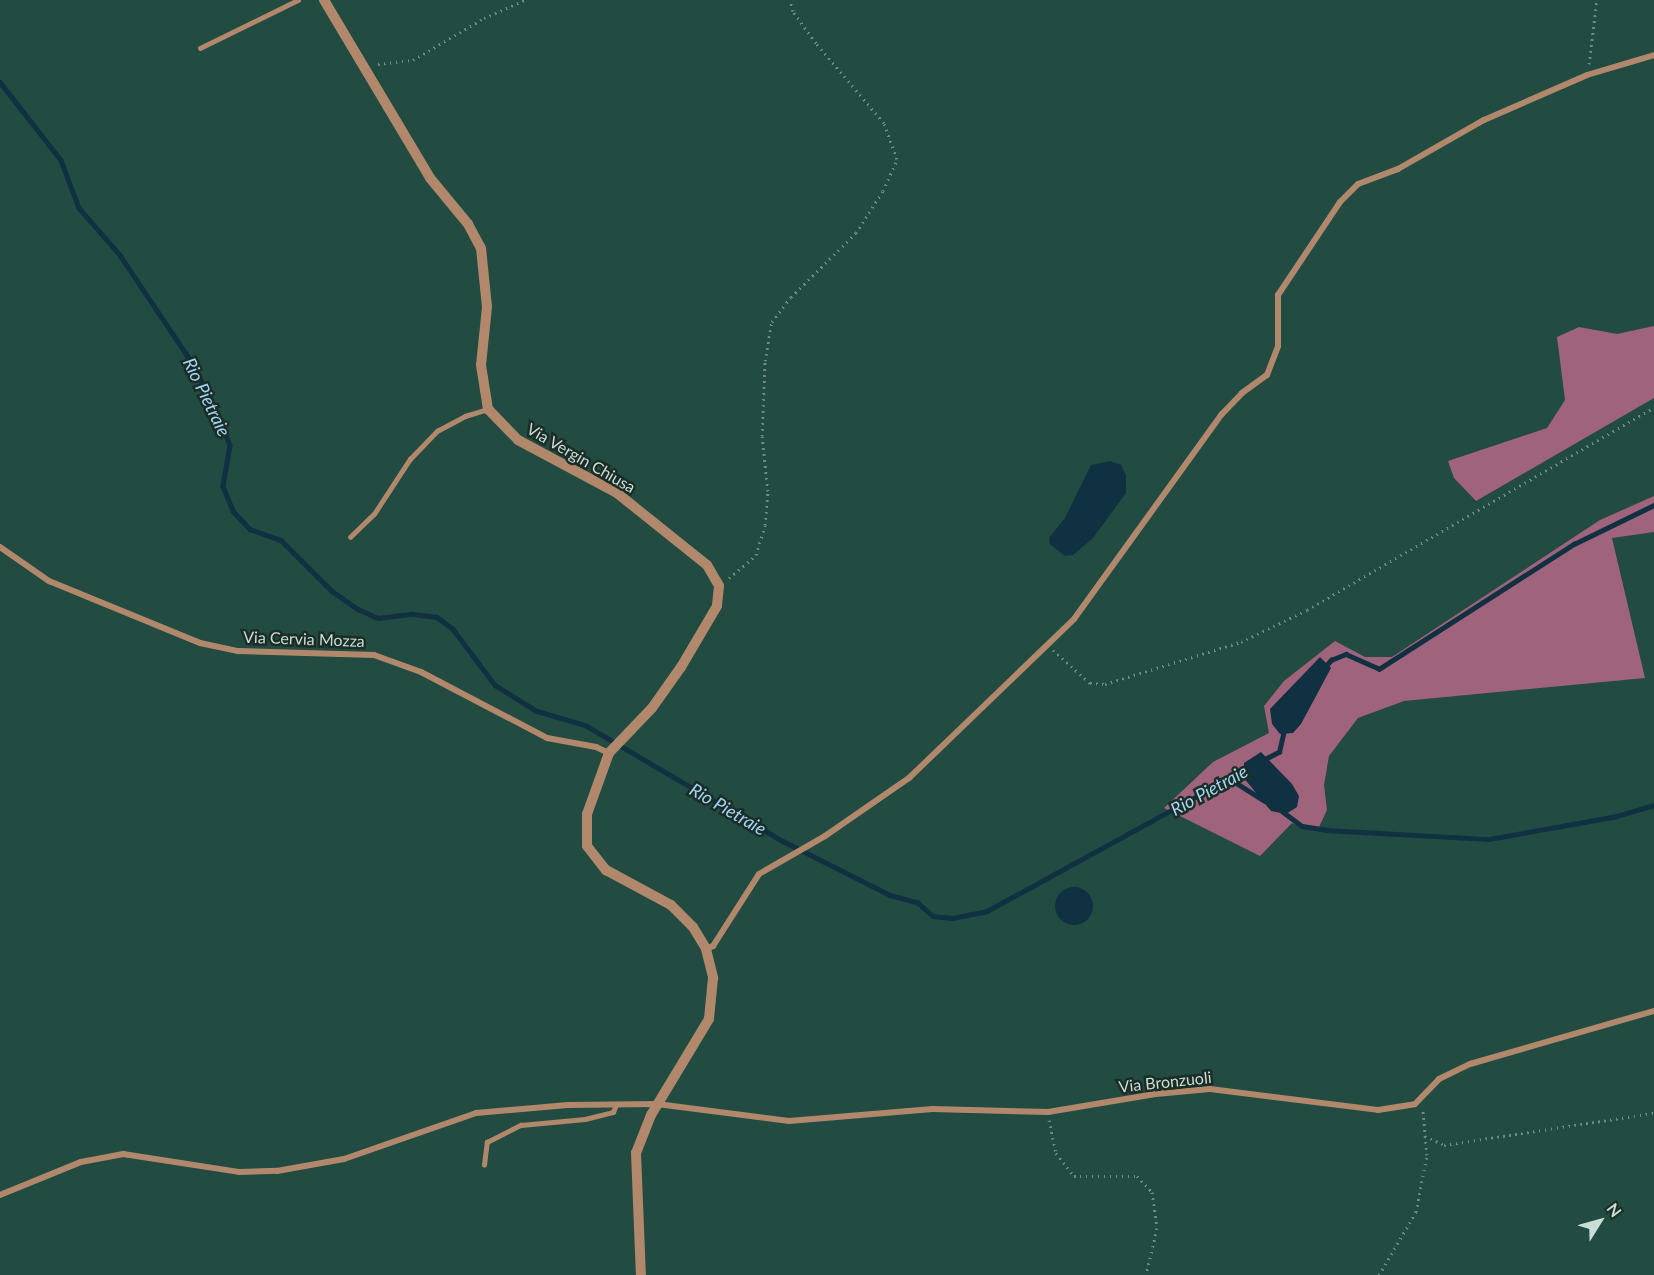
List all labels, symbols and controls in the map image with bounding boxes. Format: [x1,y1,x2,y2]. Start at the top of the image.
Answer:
water label: Rio Pietraie [179,354,235,440]
street label: Via Vergin Chiusa [523,419,639,497]
street label: Via Cervia Mozza [243,627,365,651]
water label: Rio Pietraie [1167,760,1251,820]
water label: Rio Pietraie [686,778,770,840]
street label: Via Bronzuoli [1118,1068,1212,1096]
north arrow [1570,1191,1630,1251]
text: N [1603,1199,1626,1221]

